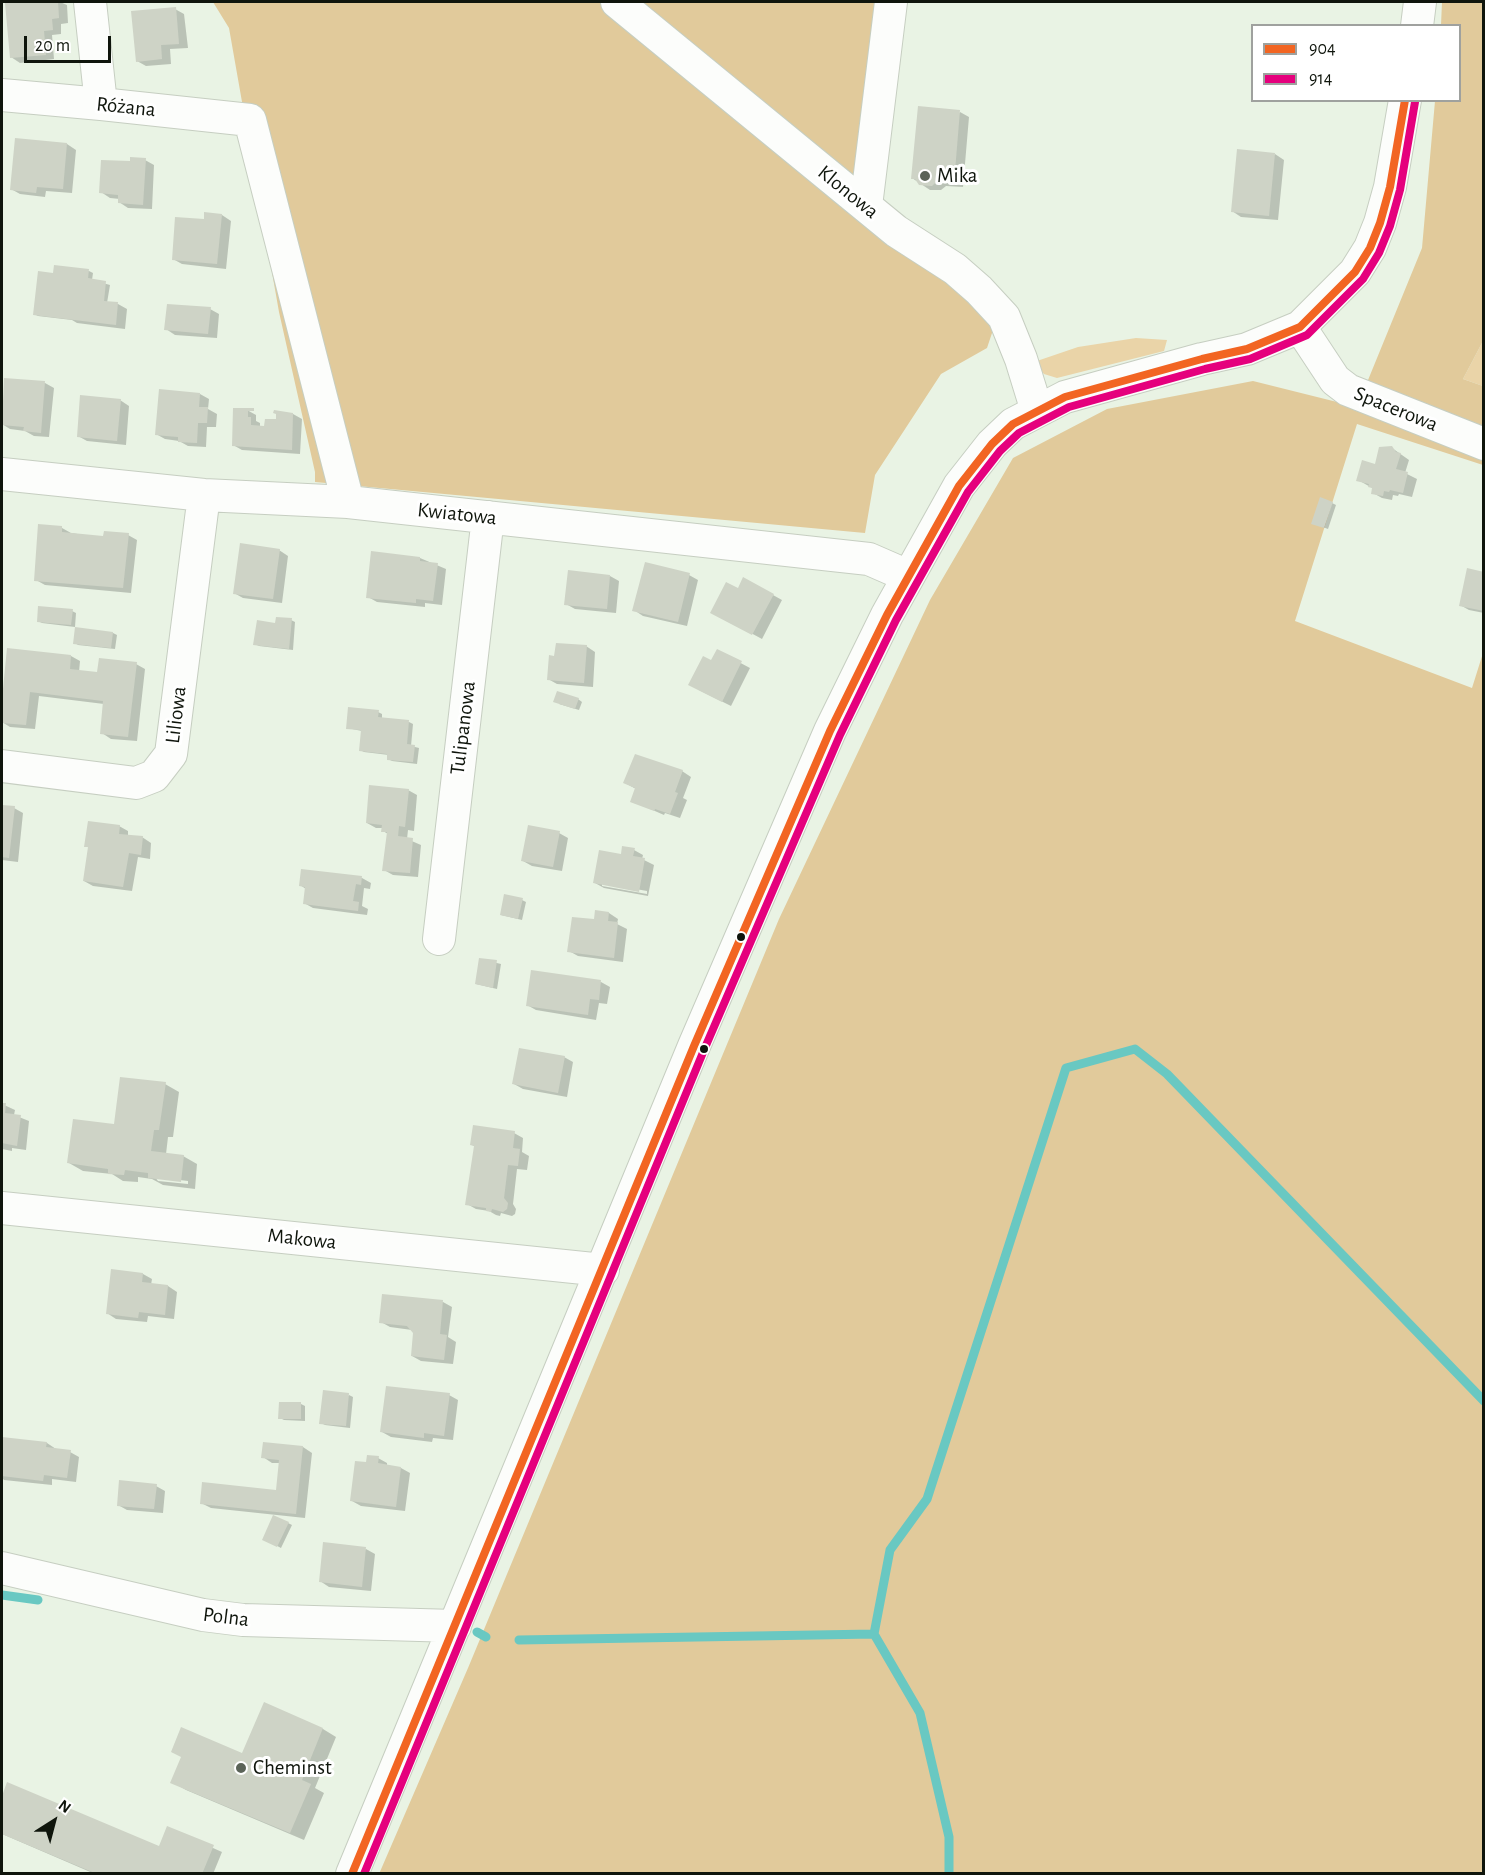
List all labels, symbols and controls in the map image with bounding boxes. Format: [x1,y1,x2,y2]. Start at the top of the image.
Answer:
scale bar [27,24,114,62]
legend [1251,24,1461,102]
text: 20 m [35,37,70,55]
text: 904 [1309,40,1336,58]
text: 914 [1309,70,1332,88]
street label: Różana [95,91,157,123]
street label: Klonowa [812,160,884,224]
place label: Mika [937,163,978,189]
marker: Mika [918,169,932,183]
street label: Spacerowa [1350,381,1442,437]
street label: Kwiatowa [416,497,498,531]
street label: Tulipanowa [445,680,481,776]
street label: Liliowa [160,685,192,745]
unlabelled marker [735,931,747,943]
unlabelled marker [698,1043,710,1055]
street label: Makowa [266,1223,338,1255]
street label: Polna [202,1602,250,1632]
place label: Cheminst [253,1755,332,1781]
marker: Cheminst [234,1761,248,1775]
north arrow [24,1791,84,1851]
text: N [55,1797,74,1816]

